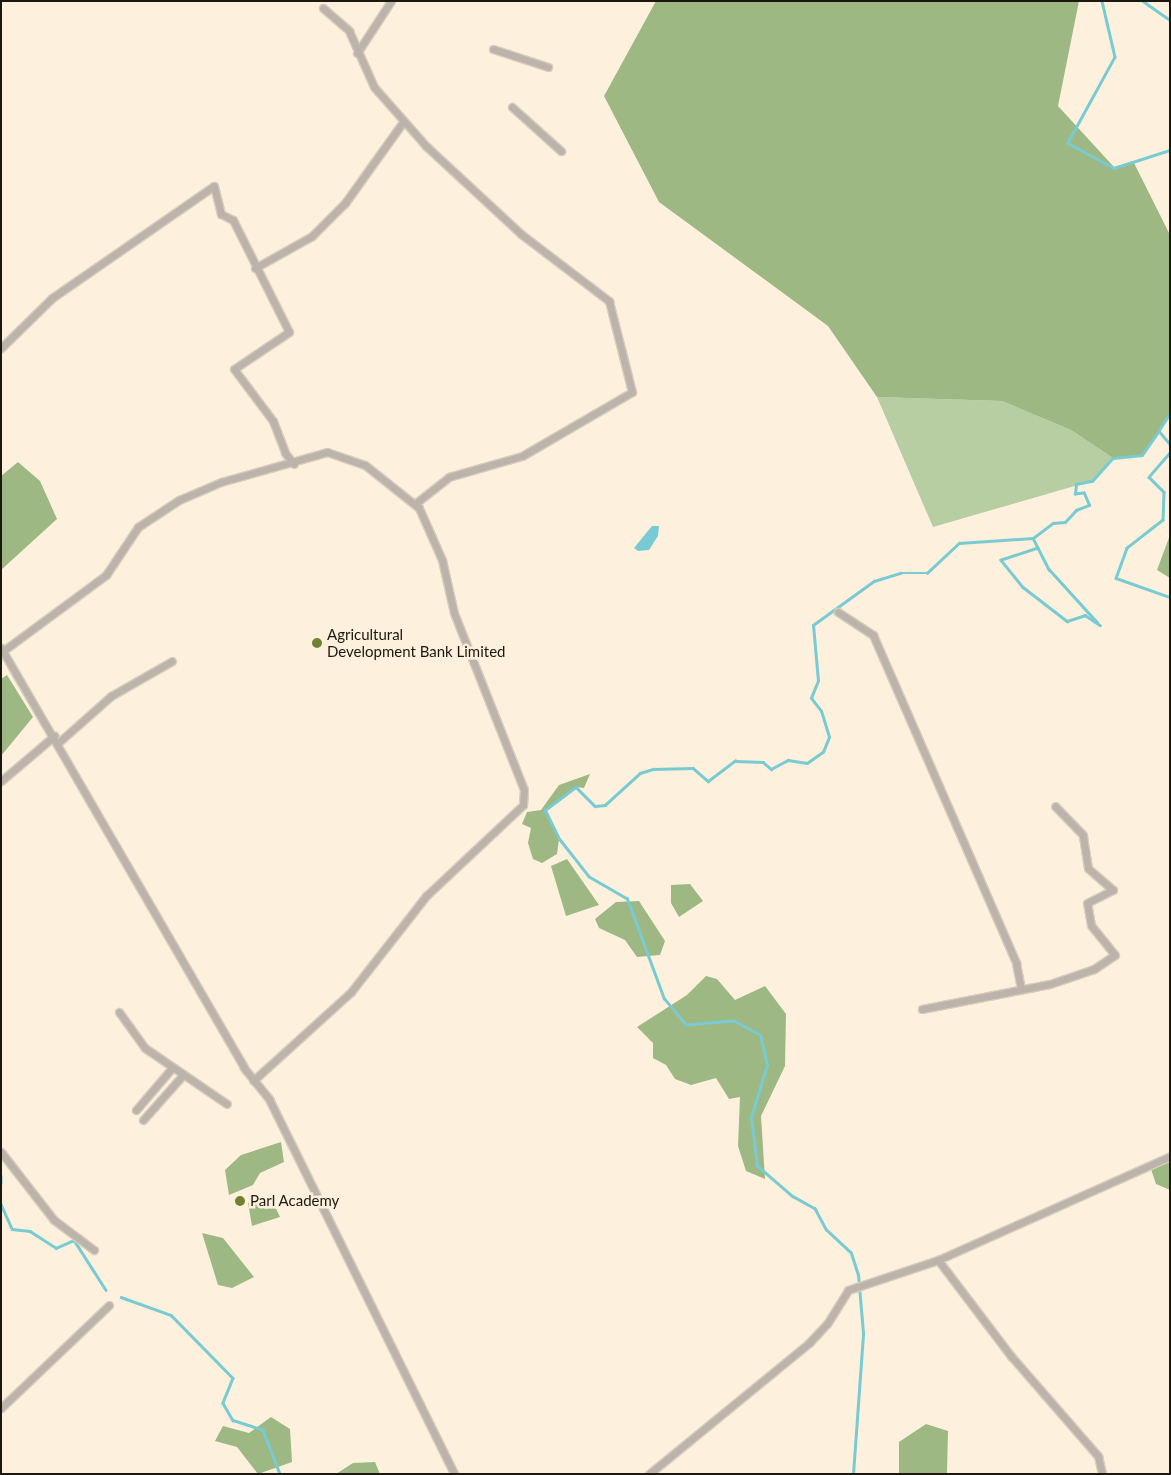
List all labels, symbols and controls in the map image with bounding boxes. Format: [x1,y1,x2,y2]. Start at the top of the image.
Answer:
place label: Agricultural Development Bank Limited [327,625,505,660]
marker: Agricultural Development Bank Limited [311,637,323,649]
place label: Parl Academy [250,1192,340,1210]
marker: Parl Academy [234,1195,246,1207]

